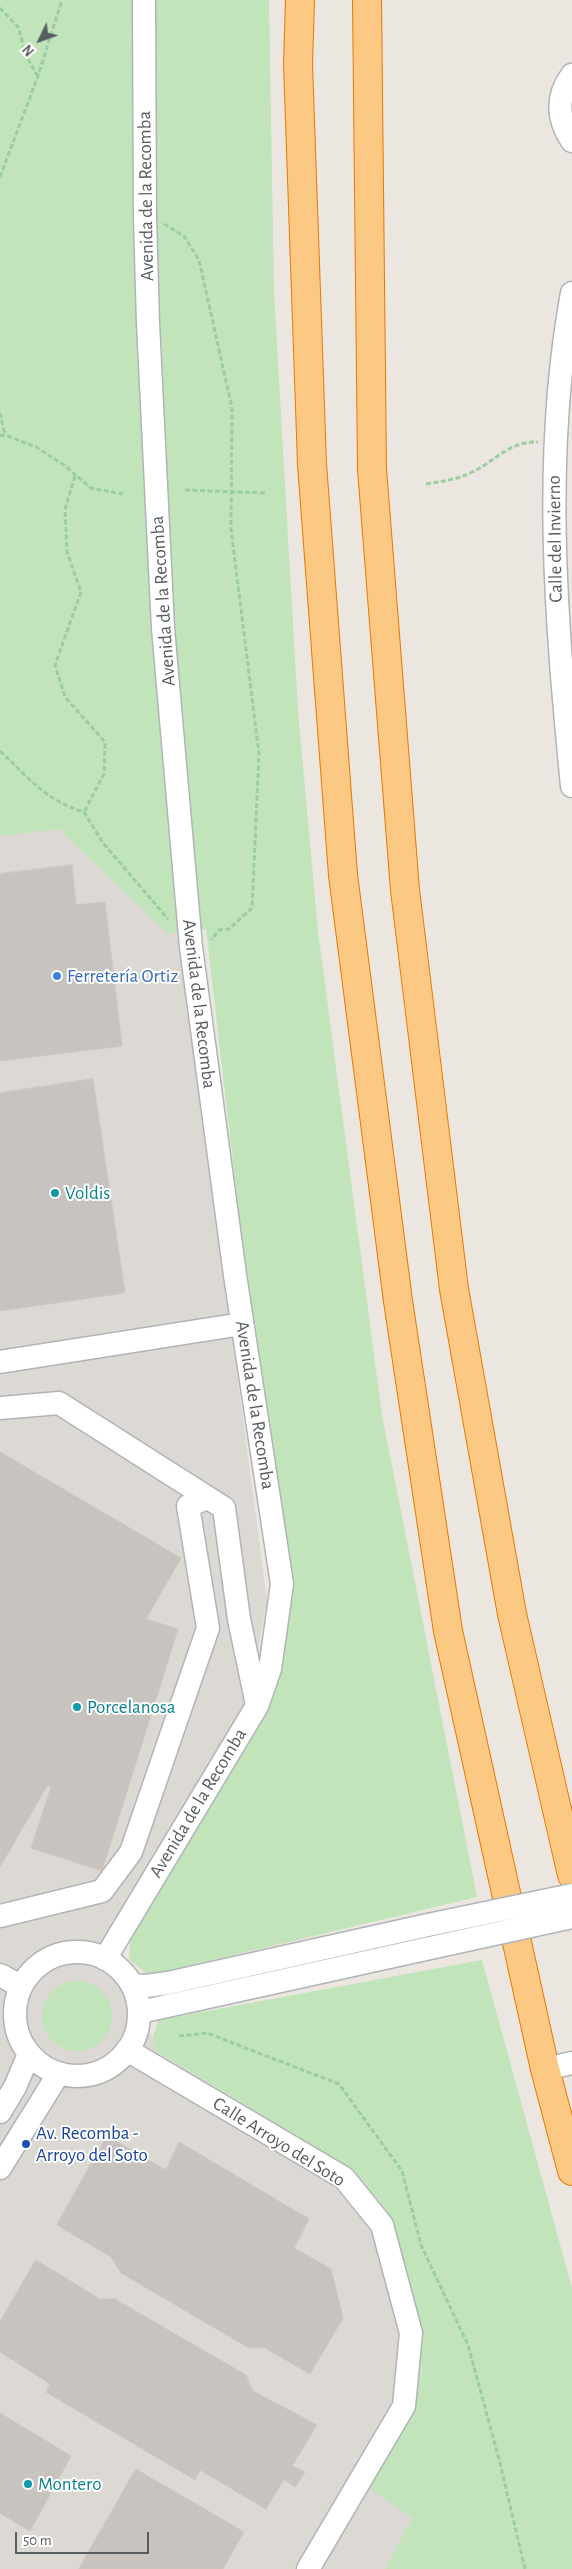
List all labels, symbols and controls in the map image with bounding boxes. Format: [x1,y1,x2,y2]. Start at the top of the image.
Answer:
north arrow [15,15,65,65]
text: N [20,42,37,58]
street label: Avenida de la Recomba [133,111,159,281]
street label: Calle del Invierno [542,475,568,603]
street label: Avenida de la Recomba [146,515,180,687]
street label: Avenida de la Recomba [177,918,221,1090]
place label: Ferretería Ortiz [67,965,178,987]
marker: Ferretería Ortiz [51,970,63,982]
place label: Voldis [65,1182,110,1204]
marker: Voldis [49,1187,61,1199]
street label: Avenida de la Recomba [230,1319,280,1491]
place label: Porcelanosa [87,1696,176,1718]
marker: Porcelanosa [71,1701,83,1713]
street label: Avenida de la Recomba [144,1724,252,1882]
street label: Calle Arroyo del Soto [209,2092,349,2192]
place label: Av. Recomba - Arroyo del Soto [36,2122,148,2166]
marker: Av. Recomba - Arroyo del Soto [20,2138,32,2150]
place label: Montero [38,2473,102,2495]
marker: Montero [22,2478,34,2490]
scale bar [18,2522,151,2554]
text: 50 m [23,2533,52,2548]

